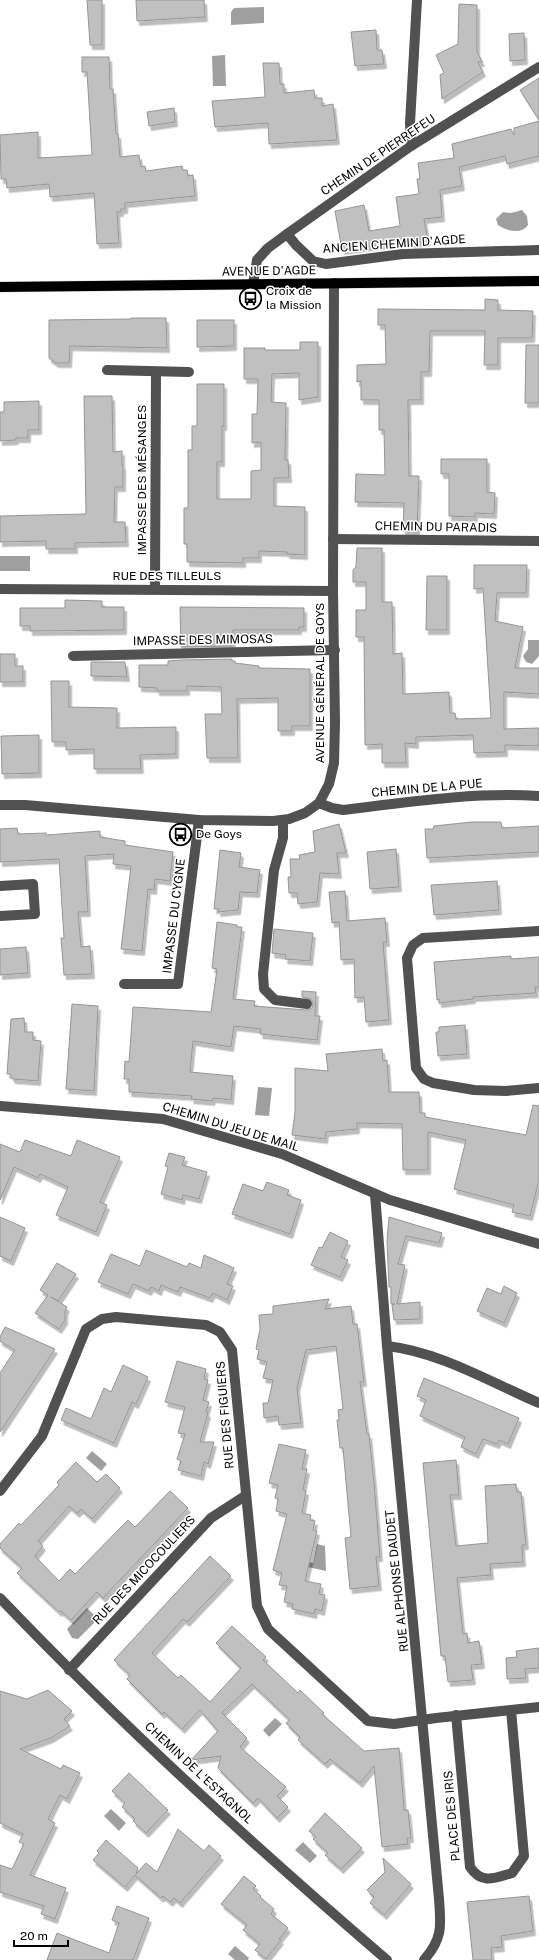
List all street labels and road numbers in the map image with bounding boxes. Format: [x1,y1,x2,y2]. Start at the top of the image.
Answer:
street label: CHEMIN DE PIERREFEU [318,111,438,199]
street label: ANCIEN CHEMIN D'AGDE [322,232,466,256]
street label: AVENUE D'AGDE [222,263,316,279]
street label: IMPASSE DES MÉSANGES [135,405,149,555]
street label: CHEMIN DU PARADIS [375,519,497,535]
street label: RUE DES TILLEULS [113,569,221,583]
street label: AVENUE GÉNÉRAL DE GOYS [313,603,327,763]
street label: IMPASSE DES MIMOSAS [133,632,273,648]
street label: CHEMIN DE LA PUE [371,776,483,800]
street label: IMPASSE DU CYGNE [160,858,188,974]
street label: CHEMIN DU JEU DE MAIL [161,1100,301,1155]
street label: RUE DES FIGUIERS [213,1361,237,1469]
street label: RUE ALPHONSE DAUDET [383,1509,411,1653]
street label: RUE DES MICOCOULIERS [90,1513,198,1627]
street label: CHEMIN DE L'ESTAGNOL [142,1719,256,1827]
street label: PLACE DES IRIS [441,1770,463,1862]

